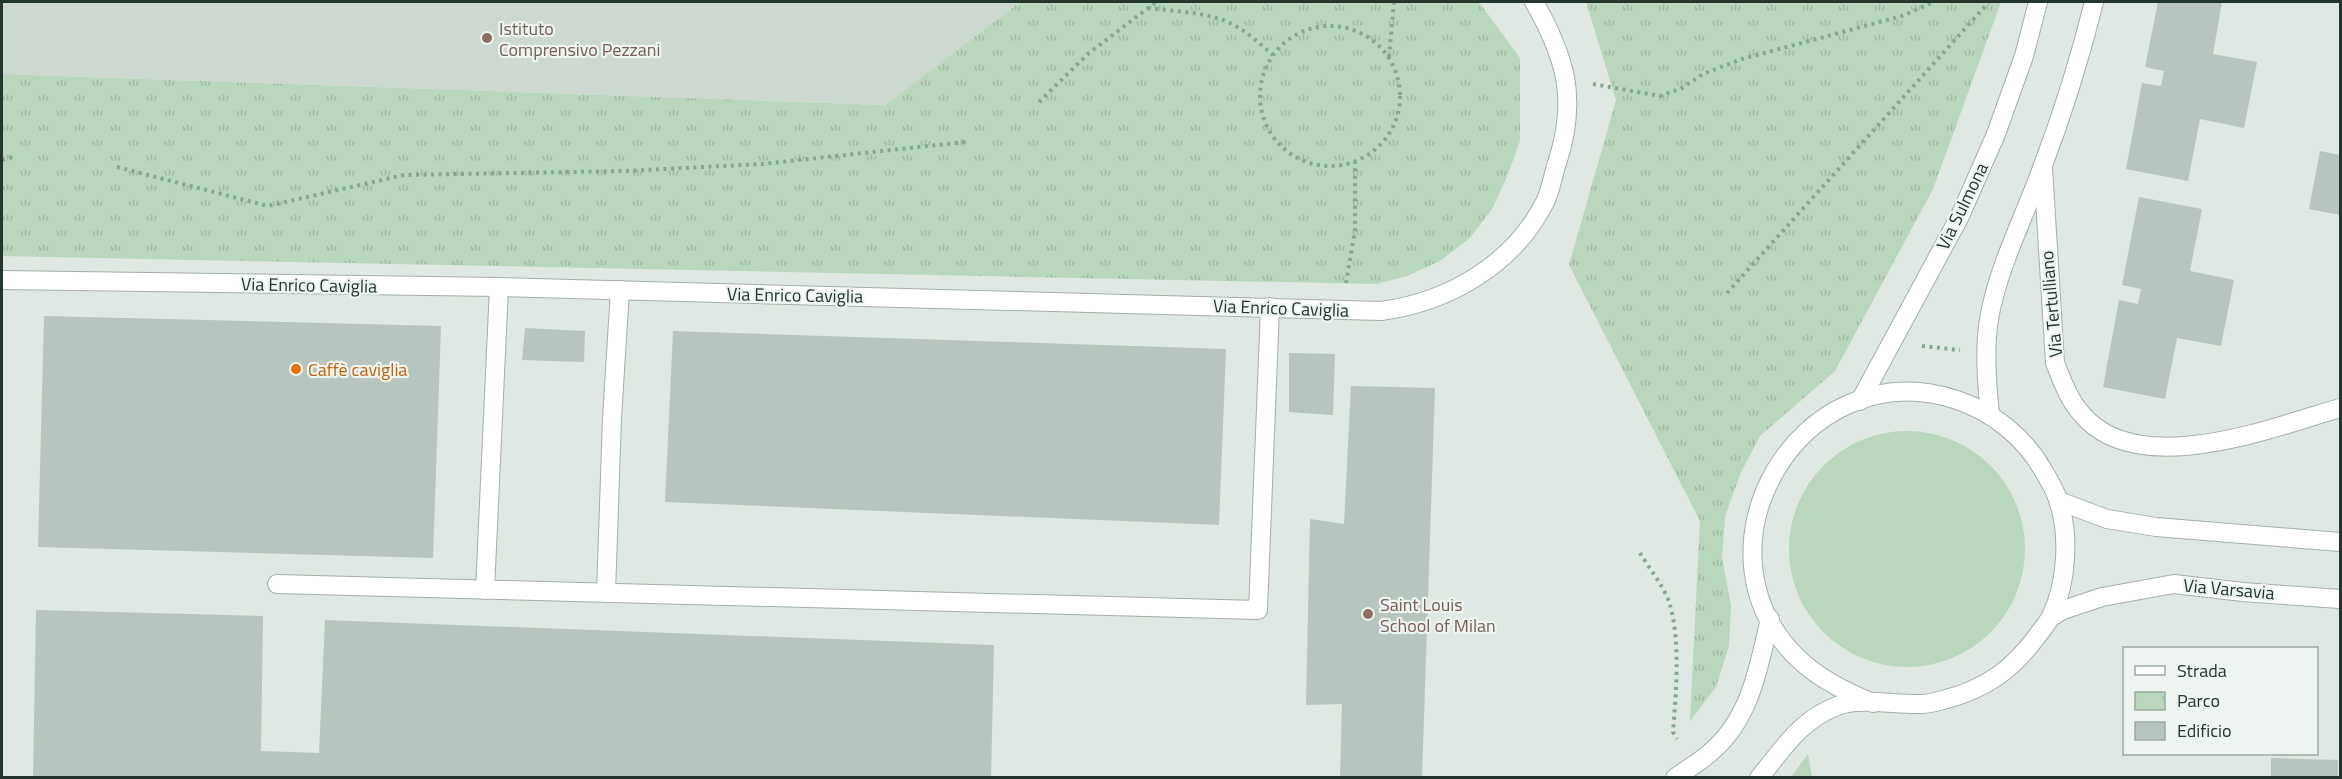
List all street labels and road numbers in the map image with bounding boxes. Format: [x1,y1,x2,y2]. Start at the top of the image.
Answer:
street label: Via Sulmona [1929,158,1995,254]
street label: Via Tertulliano [2033,250,2069,358]
street label: Via Enrico Caviglia [241,270,377,300]
street label: Via Enrico Caviglia [727,280,863,310]
street label: Via Enrico Caviglia [1213,292,1349,324]
street label: Via Varsavia [2182,572,2276,606]

